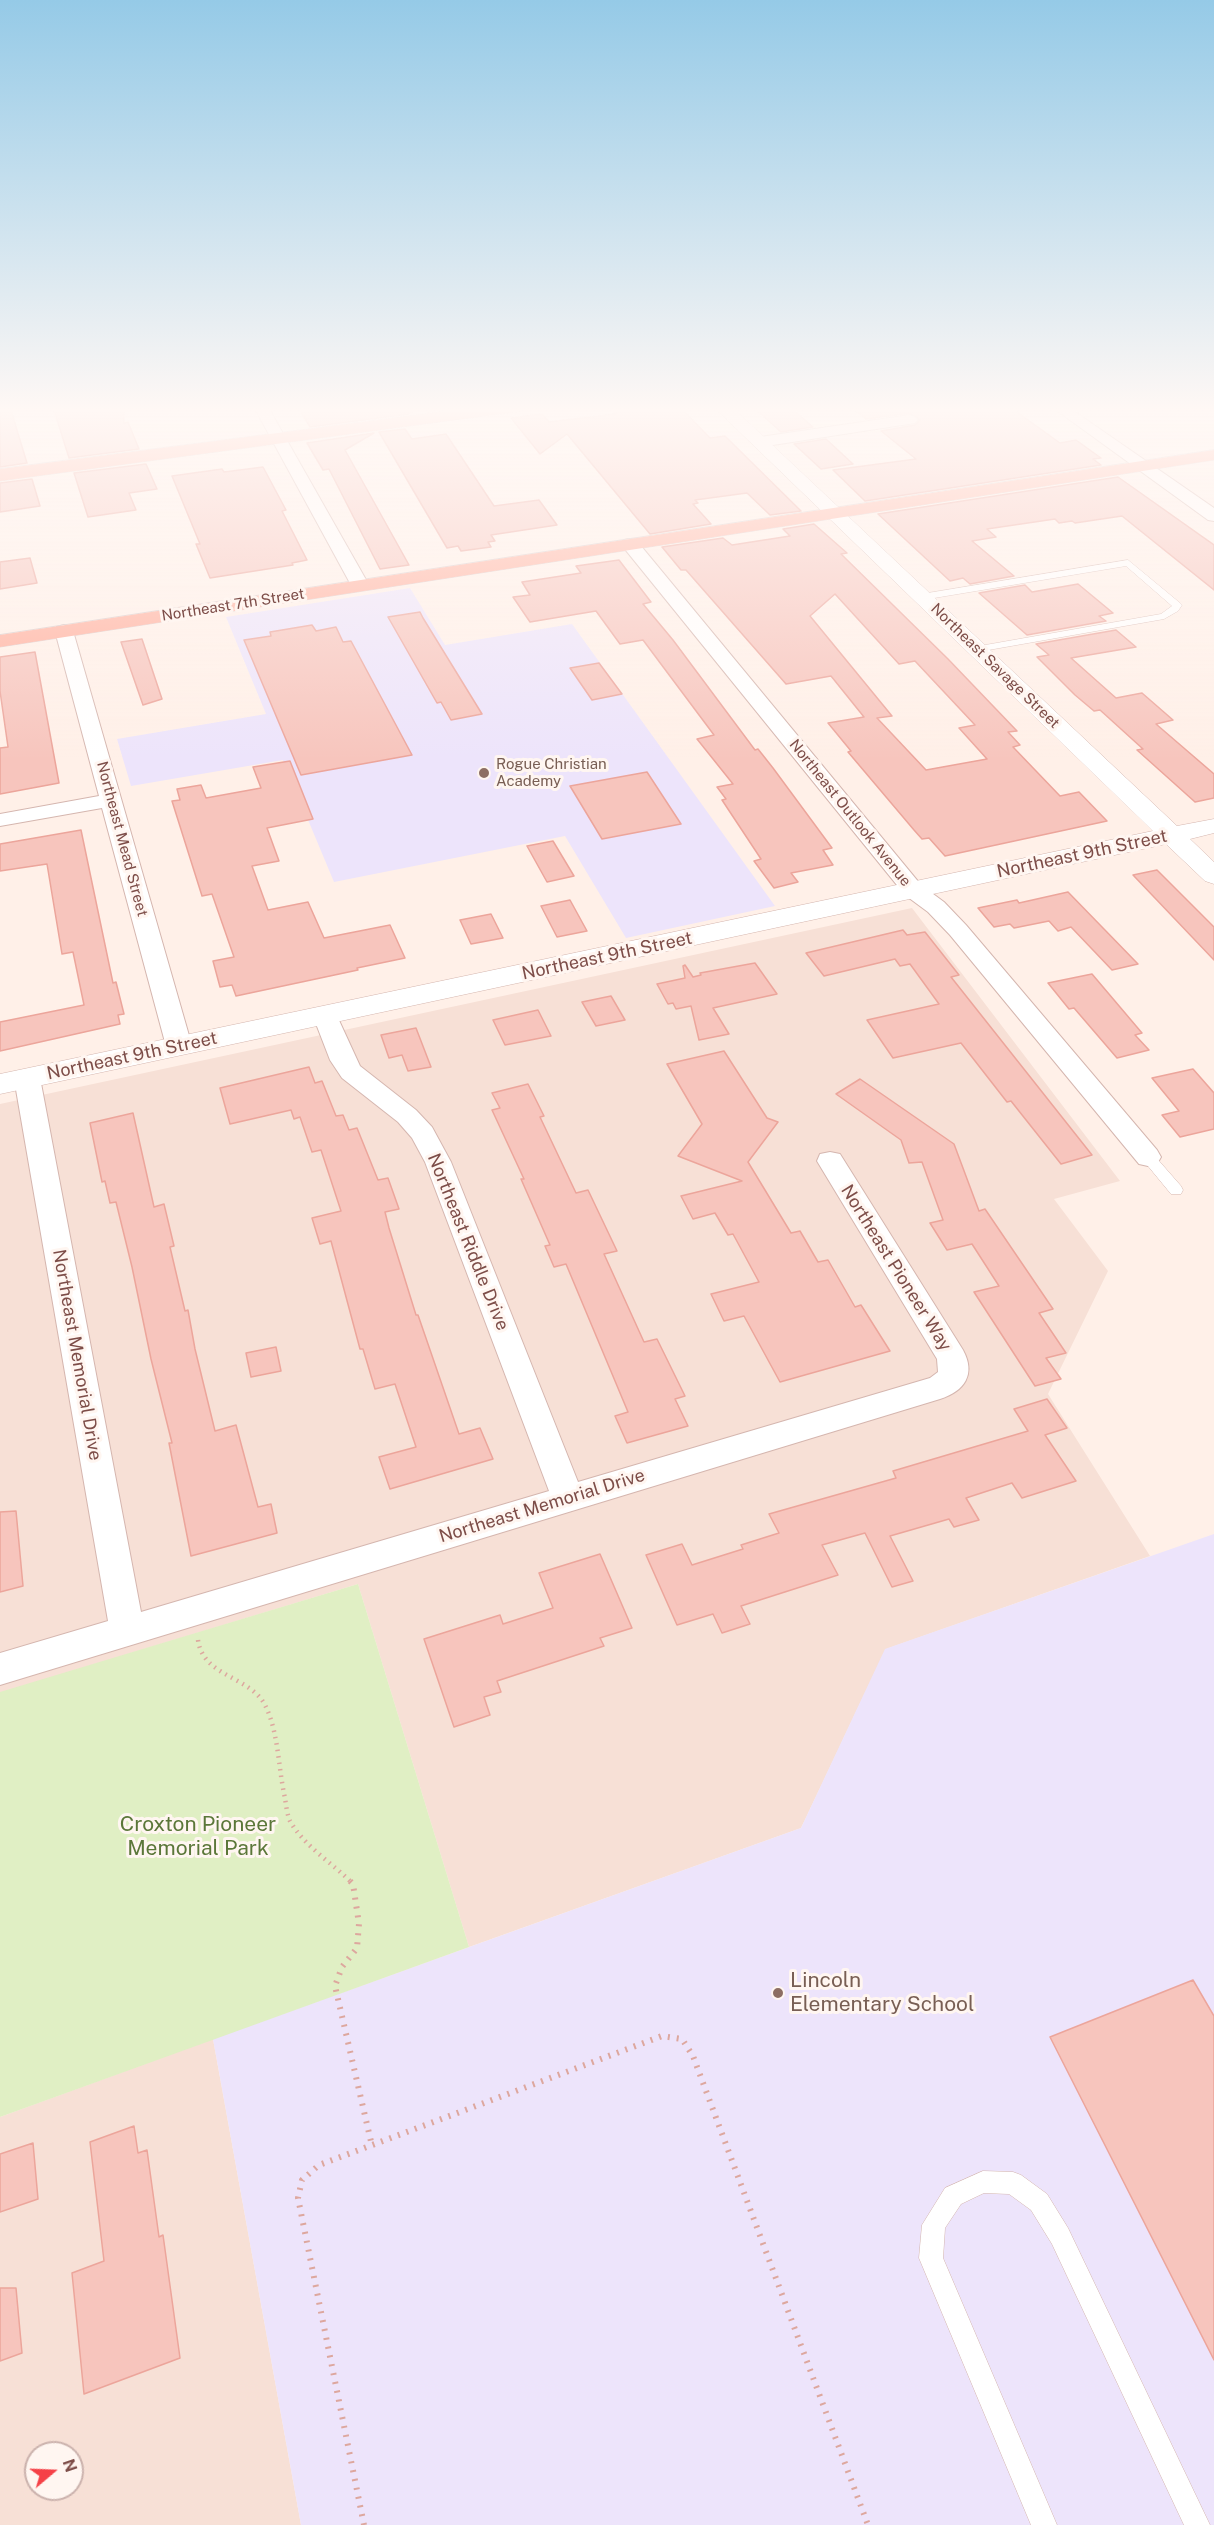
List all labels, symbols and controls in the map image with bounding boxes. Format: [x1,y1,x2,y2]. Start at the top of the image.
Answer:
street label: Northeast 7th Street [160,585,306,625]
street label: Northeast Savage Street [927,600,1063,732]
street label: Northeast Outlook Avenue [785,736,915,890]
place label: Rogue Christian Academy [496,755,607,790]
street label: Northeast Mead Street [93,760,151,918]
marker: Rogue Christian Academy [477,766,491,780]
street label: Northeast 9th Street [995,825,1169,883]
street label: Northeast 9th Street [520,927,694,985]
street label: Northeast 9th Street [45,1027,219,1085]
street label: Northeast Riddle Drive [423,1150,513,1334]
street label: Northeast Pioneer Way [836,1181,956,1355]
street label: Northeast Memorial Drive [48,1248,106,1462]
street label: Northeast Memorial Drive [436,1464,648,1548]
park label: Croxton Pioneer Memorial Park [120,1812,276,1862]
place label: Lincoln Elementary School [790,1968,974,2018]
marker: Lincoln Elementary School [771,1986,785,2000]
north arrow [24,2441,84,2501]
text: N [59,2457,81,2475]

